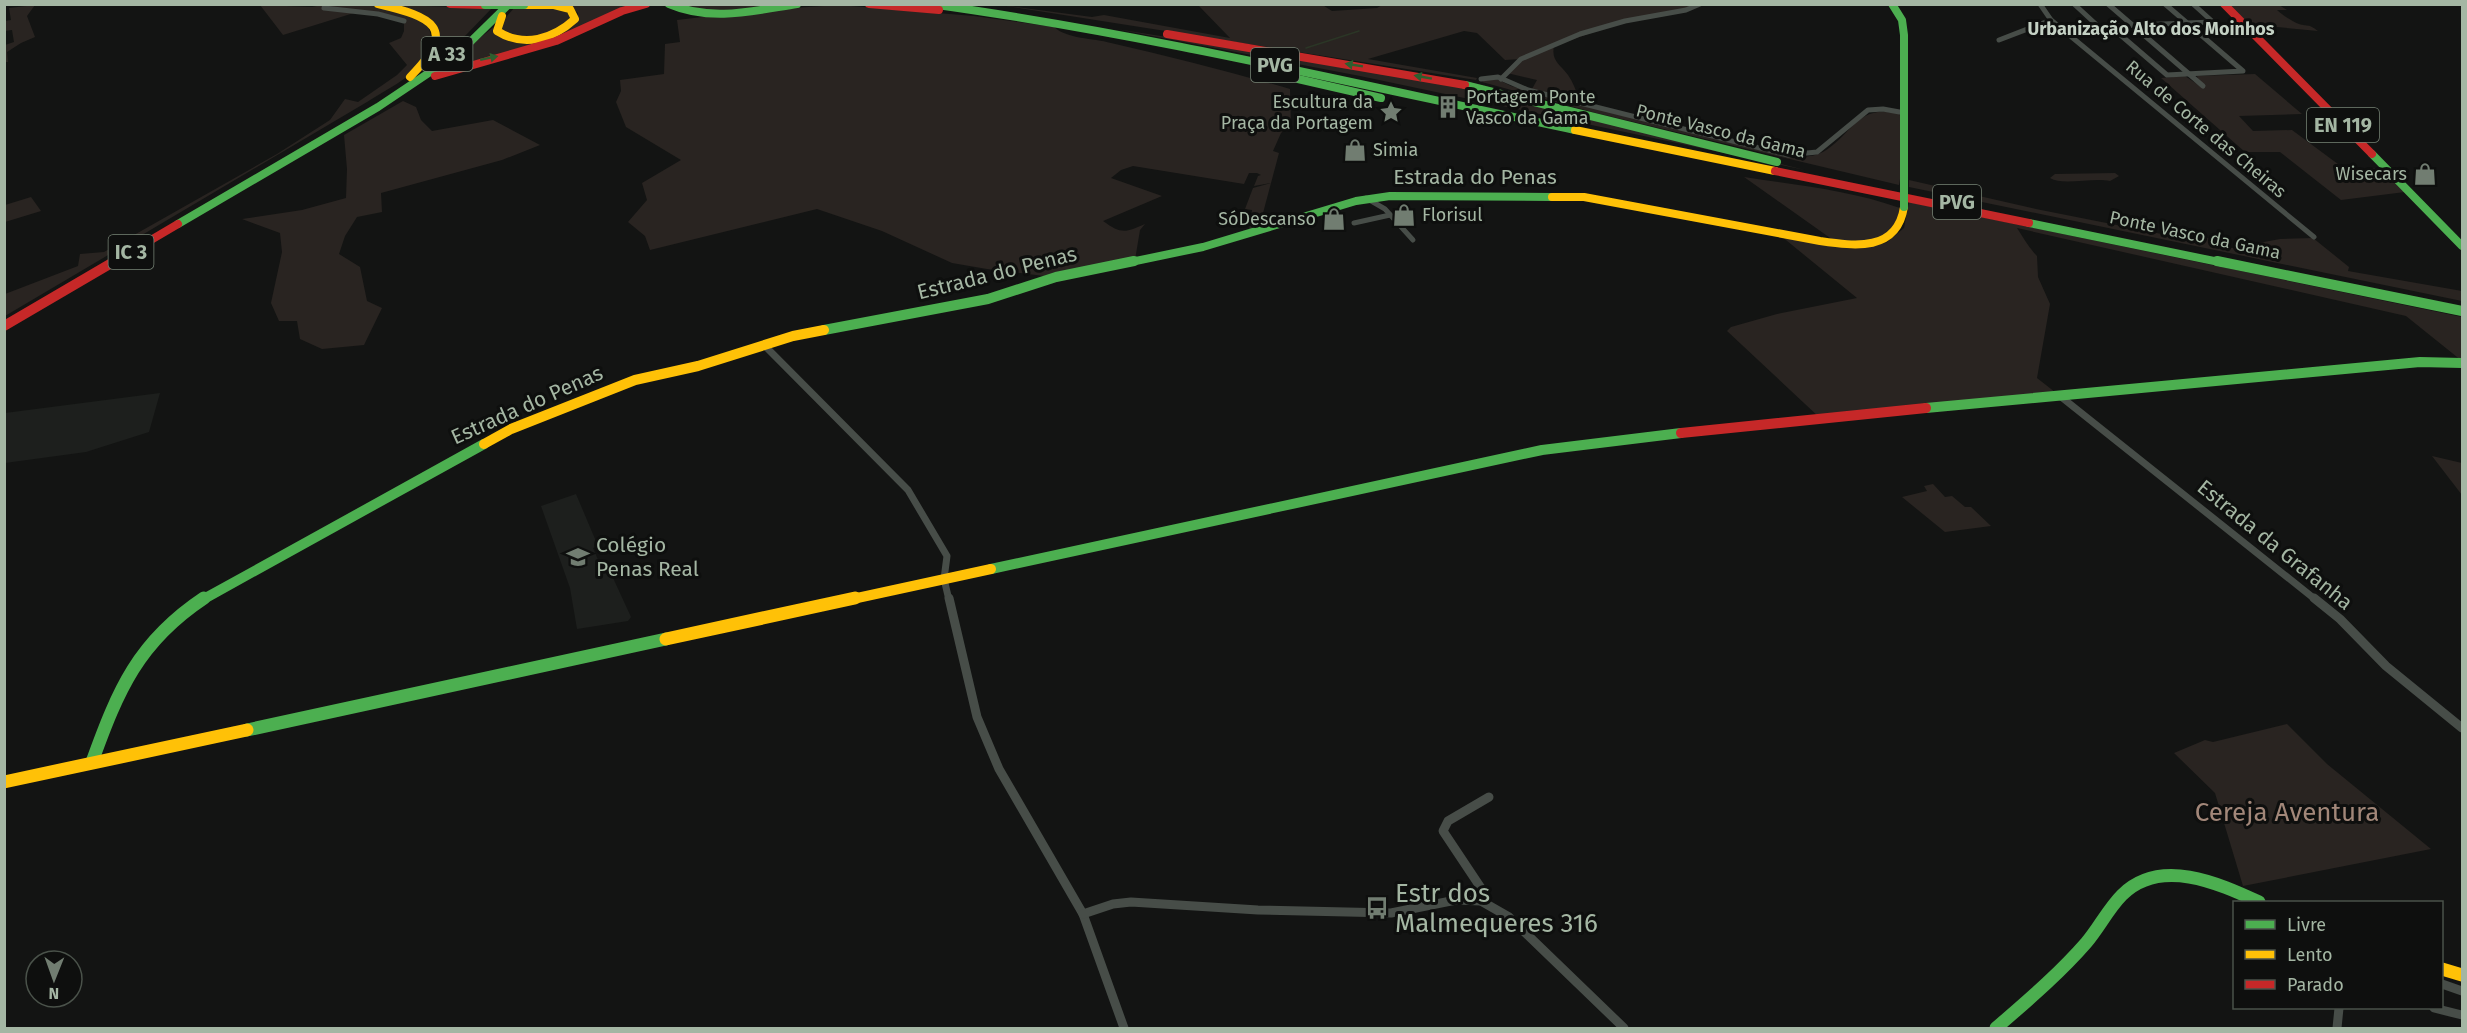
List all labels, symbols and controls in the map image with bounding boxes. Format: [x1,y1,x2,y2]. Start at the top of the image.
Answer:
district label: Urbanização Alto dos Moinhos [2027,18,2275,40]
road number: A 33 [422,37,472,71]
road number: PVG [1251,48,1299,82]
one-way arrow [480,53,499,62]
street label: Rua de Corte das Cheiras [2121,55,2291,203]
one-way arrow [1344,60,1363,69]
one-way arrow [1413,72,1432,81]
place label: Portagem Ponte Vasco da Gama [1466,86,1595,129]
place label: Escultura da Praça da Portagem [1221,91,1373,134]
building icon: Portagem Ponte Vasco da Gama [1435,94,1461,120]
place icon: Escultura da Praça da Portagem [1378,99,1404,125]
street label: Ponte Vasco da Gama [1634,99,1808,163]
road number: EN 119 [2307,108,2379,142]
shop icon: Simia [1342,137,1368,163]
place label: Simia [1373,139,1418,161]
shop icon: Wisecars [2412,161,2438,187]
place label: Wisecars [2336,163,2407,185]
street label: Estrada do Penas [1393,164,1557,190]
road number: PVG [1933,185,1981,219]
shop icon: Florisul [1391,202,1417,228]
place label: Florisul [1422,204,1483,226]
shop icon: SóDescanso [1321,206,1347,232]
street label: Ponte Vasco da Gama [2107,206,2283,264]
place label: SóDescanso [1218,208,1316,230]
road number: IC 3 [108,235,154,269]
street label: Estrada do Penas [914,241,1080,305]
street label: Estrada do Penas [447,360,607,450]
street label: Estrada da Grafanha [2192,474,2358,616]
place label: Colégio Penas Real [596,532,699,582]
school or university icon: Colégio Penas Real [565,544,591,570]
park label: Cereja Aventura [2195,797,2379,828]
place label: Estr dos Malmequeres 316 [1395,878,1598,939]
bus stop icon: Estr dos Malmequeres 316 [1364,895,1390,921]
legend [2233,901,2443,1009]
text: Livre [2287,914,2326,936]
text: Lento [2287,944,2333,966]
north arrow [24,949,84,1009]
text: Parado [2287,974,2344,996]
text: N [48,984,59,1003]

